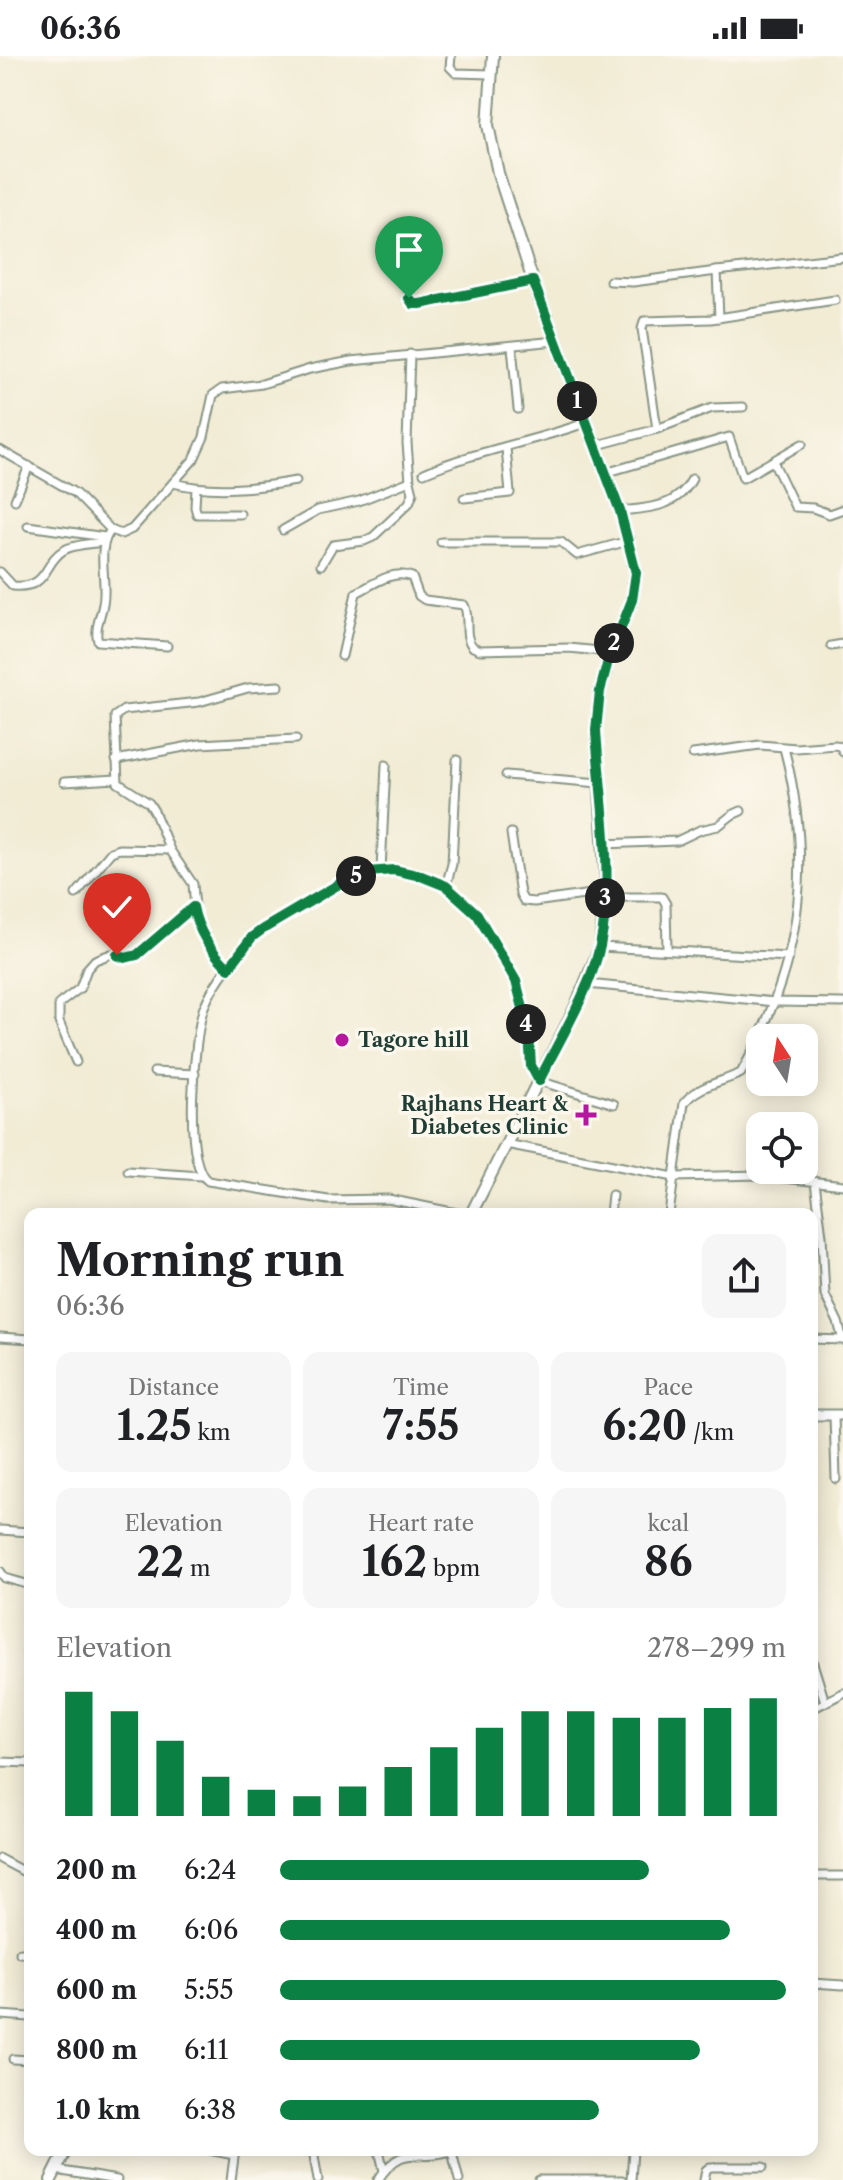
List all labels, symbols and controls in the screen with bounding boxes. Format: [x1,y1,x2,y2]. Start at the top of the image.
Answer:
text: 06:36 [40,10,121,47]
pin [375,216,443,298]
icon: arrive [387,228,431,272]
pin: 1 [557,381,597,421]
text: 1 [572,387,582,414]
pin: 2 [594,623,634,663]
text: 2 [608,629,621,656]
pin: 5 [336,856,376,896]
text: 5 [350,862,362,889]
pin [83,873,151,955]
pin: 3 [585,878,625,918]
text: 3 [599,884,611,911]
icon: check [95,885,139,929]
pin: 4 [506,1004,546,1044]
text: 4 [519,1010,533,1037]
north arrow [746,1024,818,1096]
map controls [746,1024,818,1184]
place label: Tagore hill [358,1028,469,1052]
marker: Tagore hill [333,1031,351,1049]
place label: Rajhans Heart & Diabetes Clinic [401,1092,569,1139]
marker: Rajhans Heart & Diabetes Clinic [575,1104,597,1126]
button: locate [746,1112,818,1184]
text: Morning run [56,1233,345,1287]
button: share [702,1234,786,1318]
text: 06:36 [56,1290,125,1322]
text: Distance [128,1374,219,1401]
text: Time [393,1374,449,1401]
text: Pace [643,1374,693,1401]
text: 1.25 [117,1401,192,1450]
text: 7:55 [383,1401,459,1450]
text: 6:20 [602,1401,687,1450]
text: km [192,1419,231,1446]
text: /km [687,1419,734,1446]
text: Elevation [125,1510,223,1537]
text: Heart rate [368,1510,474,1537]
text: kcal [648,1510,689,1537]
text: 22 [137,1537,184,1586]
text: 162 [362,1537,427,1586]
text: 86 [644,1537,693,1586]
text: m [184,1555,210,1582]
text: bpm [427,1555,480,1582]
text: Elevation [56,1632,172,1664]
text: 278–299 m [647,1632,786,1664]
text: 200 m [56,1854,137,1886]
text: 6:24 [184,1854,237,1886]
text: 400 m [56,1914,137,1946]
text: 6:06 [184,1914,238,1946]
text: 600 m [56,1974,137,2006]
text: 5:55 [184,1974,234,2006]
text: 800 m [56,2034,138,2066]
text: 6:11 [184,2034,228,2066]
text: 1.0 km [56,2094,141,2126]
text: 6:38 [184,2094,236,2126]

